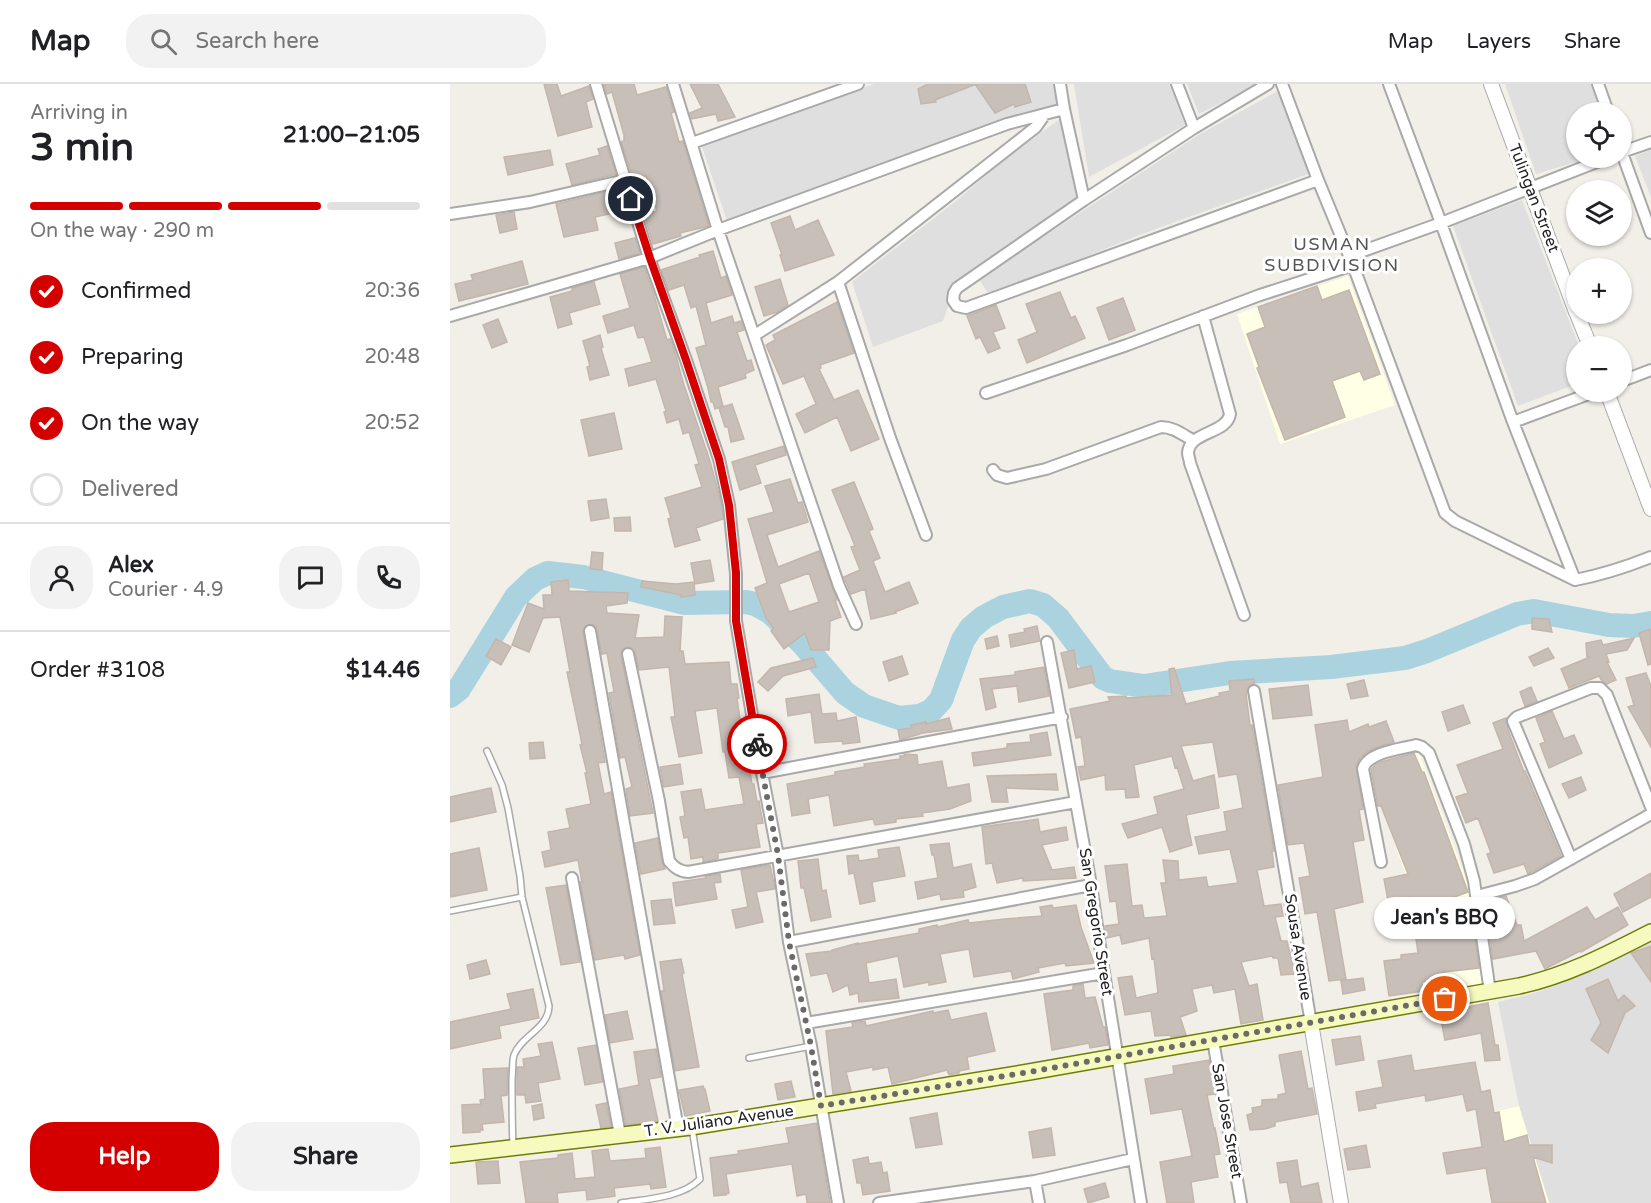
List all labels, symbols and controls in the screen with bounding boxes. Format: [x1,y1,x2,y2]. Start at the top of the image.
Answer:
search box [126,14,546,68]
text: Map [30,24,90,58]
icon: search [147,25,180,58]
text: Search here [195,28,319,54]
text: Map [1388,29,1433,54]
text: Layers [1466,29,1531,54]
text: Share [1564,29,1621,54]
text: Arriving in [30,101,128,125]
map controls [1566,102,1632,402]
button: locate [1566,102,1632,168]
text: 21:00–21:05 [283,122,420,148]
text: 3 min [30,124,134,171]
street label: Tulingan Street [1504,141,1564,255]
pin [605,173,656,224]
button: layers [1566,180,1632,246]
icon: home [614,182,647,215]
text: On the way · 290 m [30,219,214,243]
district label: USMAN SUBDIVISION [1264,233,1400,276]
button: + [1566,258,1632,324]
icon: check [30,275,63,308]
text: Confirmed [81,278,191,304]
text: 20:36 [365,279,420,303]
button: − [1566,336,1632,402]
icon: check [30,341,63,374]
text: Preparing [81,344,184,370]
text: 20:48 [365,345,420,369]
icon: check [30,407,63,440]
text: On the way [81,410,199,436]
text: 20:52 [365,411,420,435]
text: Delivered [81,476,179,502]
button: person [30,546,93,609]
button: chat [279,546,342,609]
button: phone [357,546,420,609]
text: Alex [108,552,154,578]
text: Courier · 4.9 [108,578,223,602]
text: Order #3108 [30,657,165,683]
text: $14.46 [346,657,420,683]
courier [727,714,787,774]
icon: bike [741,728,774,761]
street label: San Gregorio Street [1074,847,1118,997]
street label: Sousa Avenue [1280,892,1316,1002]
callout: Jean's BBQ [1374,897,1516,939]
text: Jean's BBQ [1391,906,1498,930]
pin [1419,973,1470,1024]
icon: bag [1428,982,1461,1015]
street label: San Jose Street [1207,1062,1247,1180]
street label: T. V. Juliano Avenue [643,1101,795,1141]
button: Help [30,1122,219,1191]
button: Share [231,1122,420,1191]

